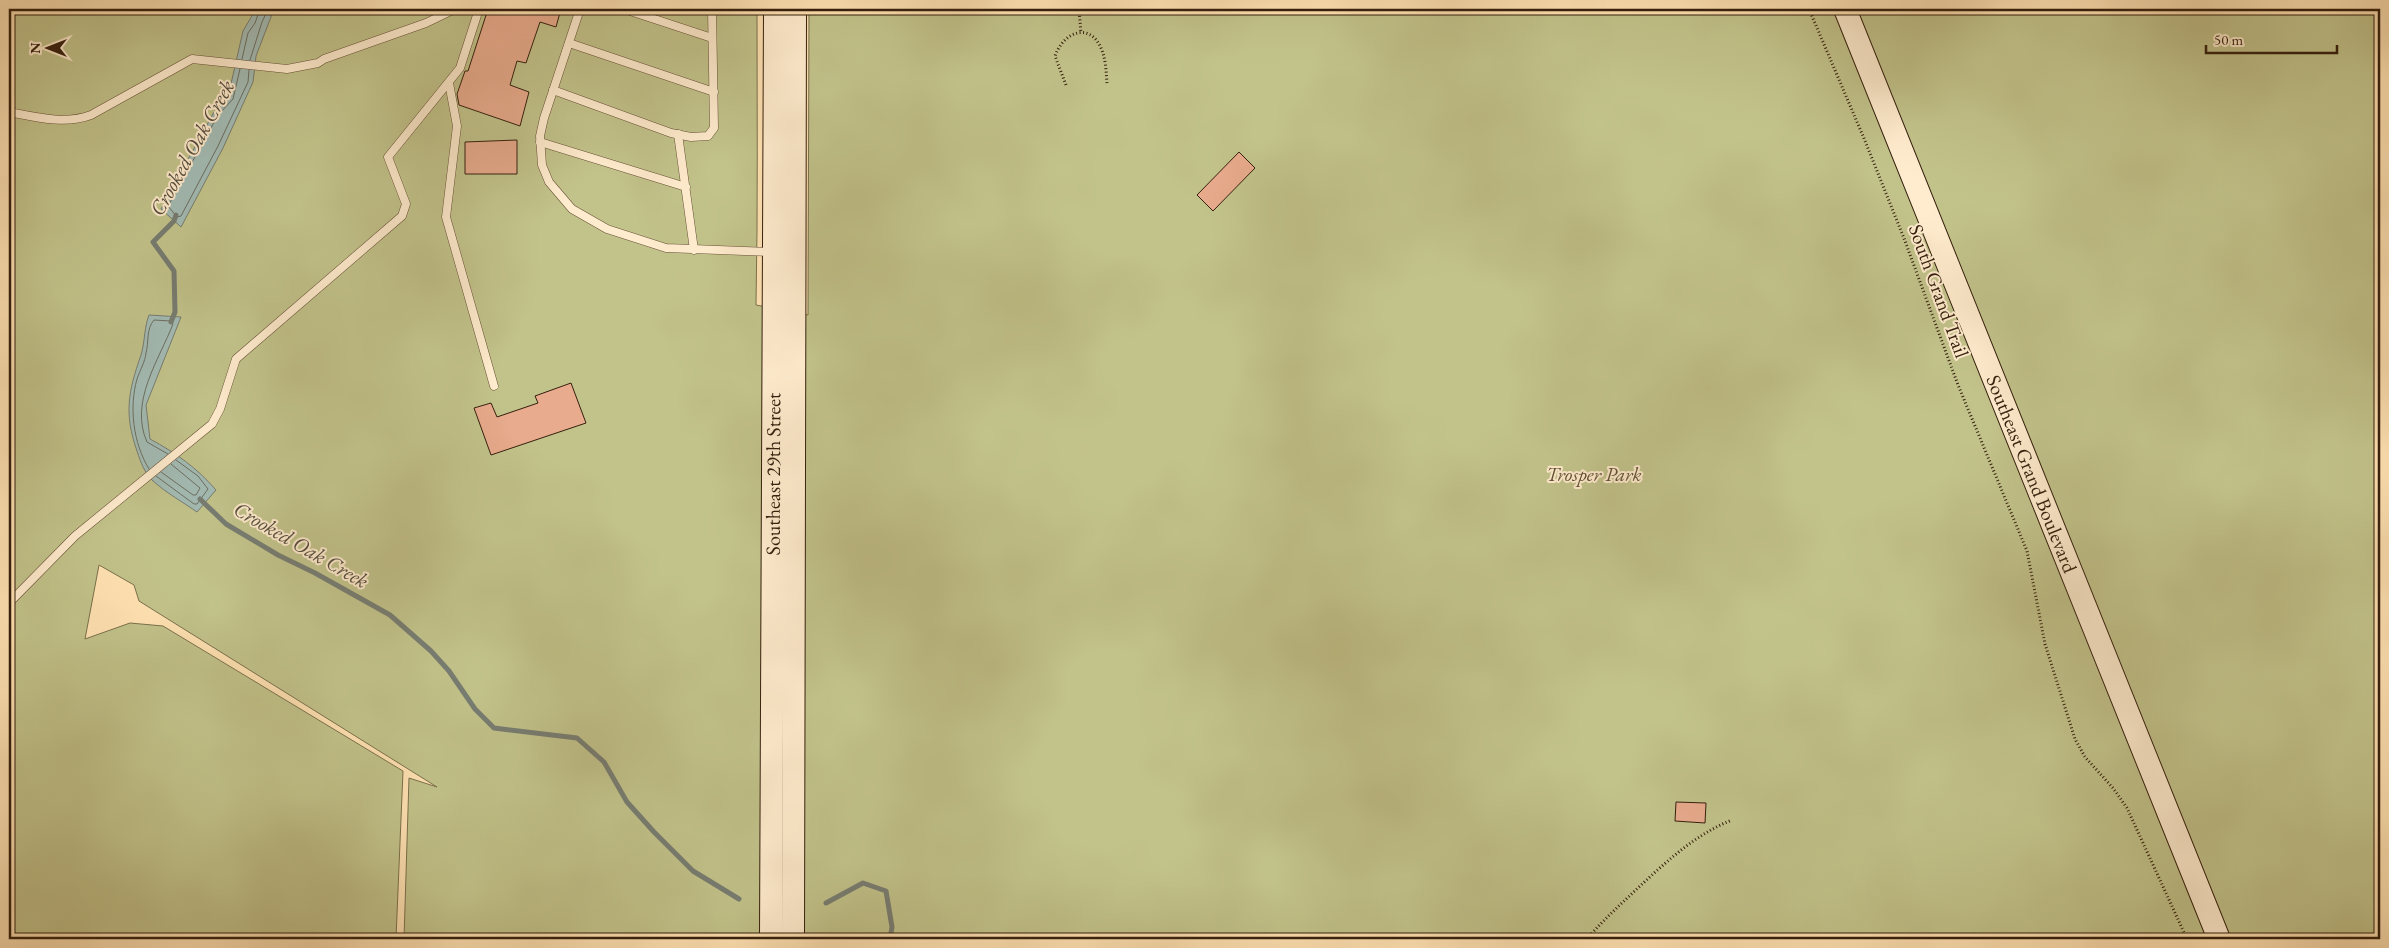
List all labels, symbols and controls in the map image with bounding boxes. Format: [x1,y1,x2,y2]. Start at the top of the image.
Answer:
north arrow [22,22,72,72]
scale bar [2206,22,2338,54]
text: 50 m [2214,30,2243,49]
text: N [26,42,44,54]
water label: Crooked Oak Creek [143,75,240,220]
street label: South Grand Trail [1903,221,1975,361]
street label: Southeast Grand Boulevard [1981,371,2084,577]
street label: Southeast 29th Street [760,392,786,555]
park label: Trosper Park [1546,461,1642,487]
water label: Crooked Oak Creek [229,495,374,594]

